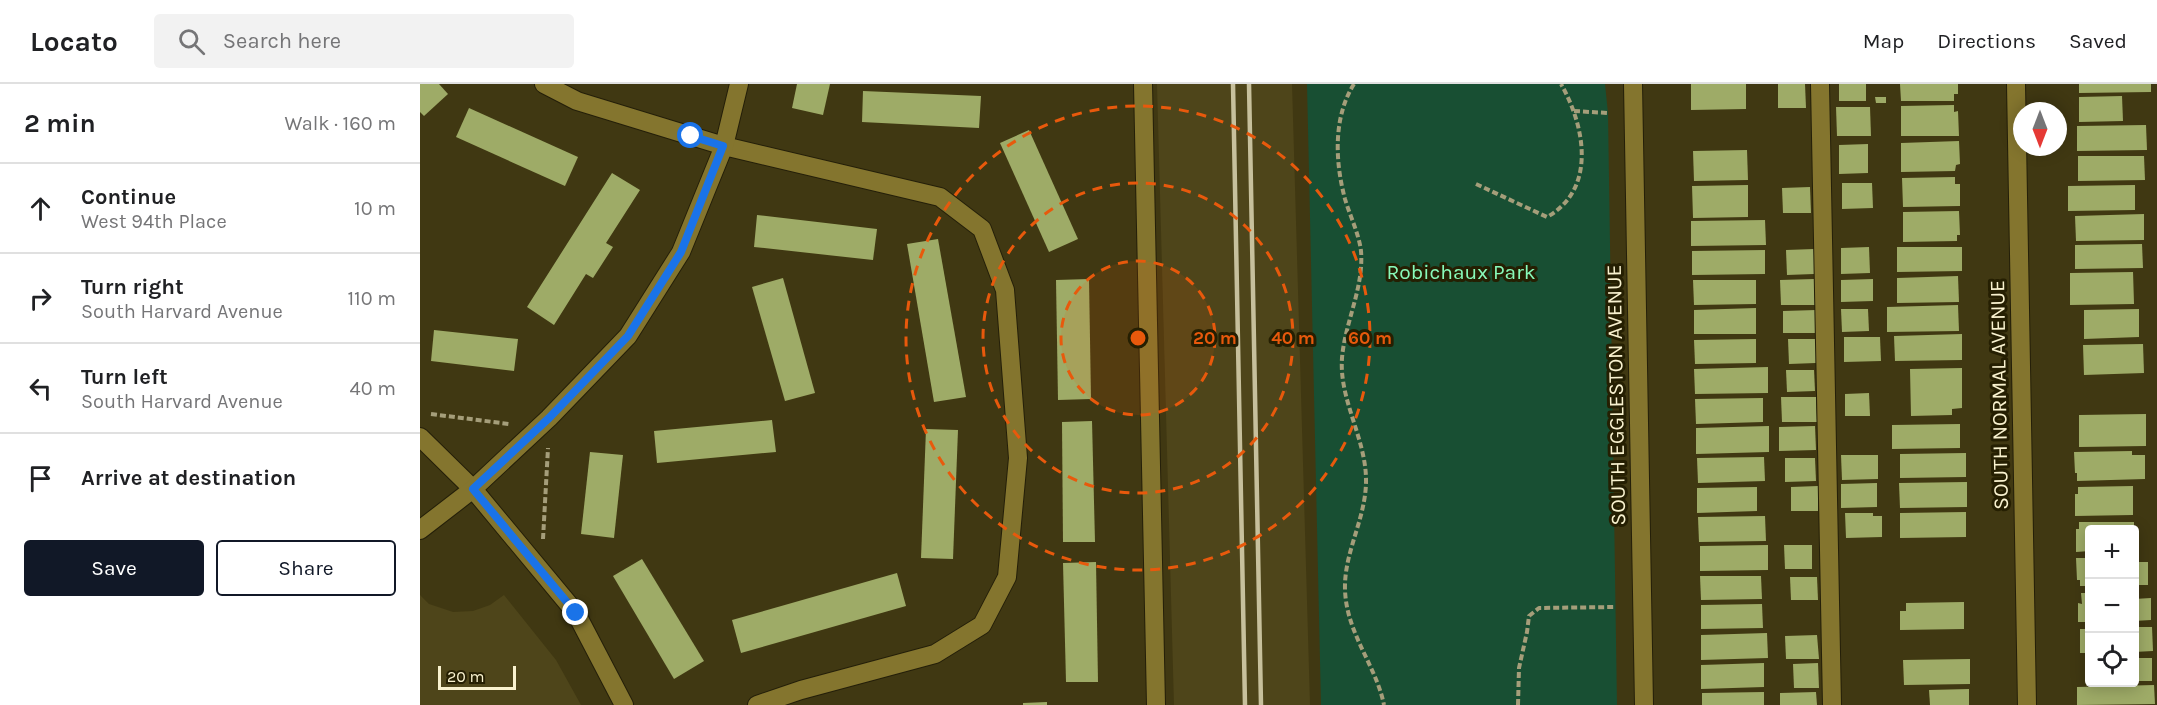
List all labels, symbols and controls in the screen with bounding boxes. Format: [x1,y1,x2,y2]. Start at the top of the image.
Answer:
search box [154,14,574,68]
text: Locato [30,25,118,58]
icon: search [175,25,208,58]
text: Search here [223,28,341,54]
text: Map [1863,29,1904,53]
text: Directions [1937,29,2036,53]
text: Saved [2069,29,2127,53]
north arrow [2013,102,2067,156]
text: 2 min [24,108,96,139]
text: Walk · 160 m [284,112,396,135]
route start [677,122,703,148]
text: Continue [81,184,176,210]
icon: ahead [24,192,57,225]
text: 10 m [354,197,396,220]
text: West 94th Place [81,210,227,233]
park label: Robichaux Park [1386,260,1536,284]
street label: SOUTH EGGLESTON AVENUE [1602,264,1630,526]
text: Turn right [81,274,184,300]
street label: SOUTH NORMAL AVENUE [1985,280,2013,510]
icon: right [24,282,57,315]
text: 110 m [347,287,396,310]
text: South Harvard Avenue [81,300,283,323]
text: 20 m [1193,327,1237,349]
text: 40 m [1271,327,1315,349]
text: 60 m [1348,327,1392,349]
centre of rings [1128,328,1148,348]
text: Turn left [81,364,168,390]
icon: left [24,372,57,405]
text: 40 m [350,377,396,400]
text: South Harvard Avenue [81,390,283,413]
icon: arrive [24,462,57,495]
text: Arrive at destination [81,465,296,491]
map controls [2085,525,2139,687]
button: + [2085,525,2139,579]
button: Save [24,540,204,596]
button: Share [216,540,396,596]
button: − [2085,579,2139,633]
route end [562,599,588,625]
button: locate [2085,633,2139,687]
scale bar [438,663,516,690]
text: 20 m [447,667,485,686]

